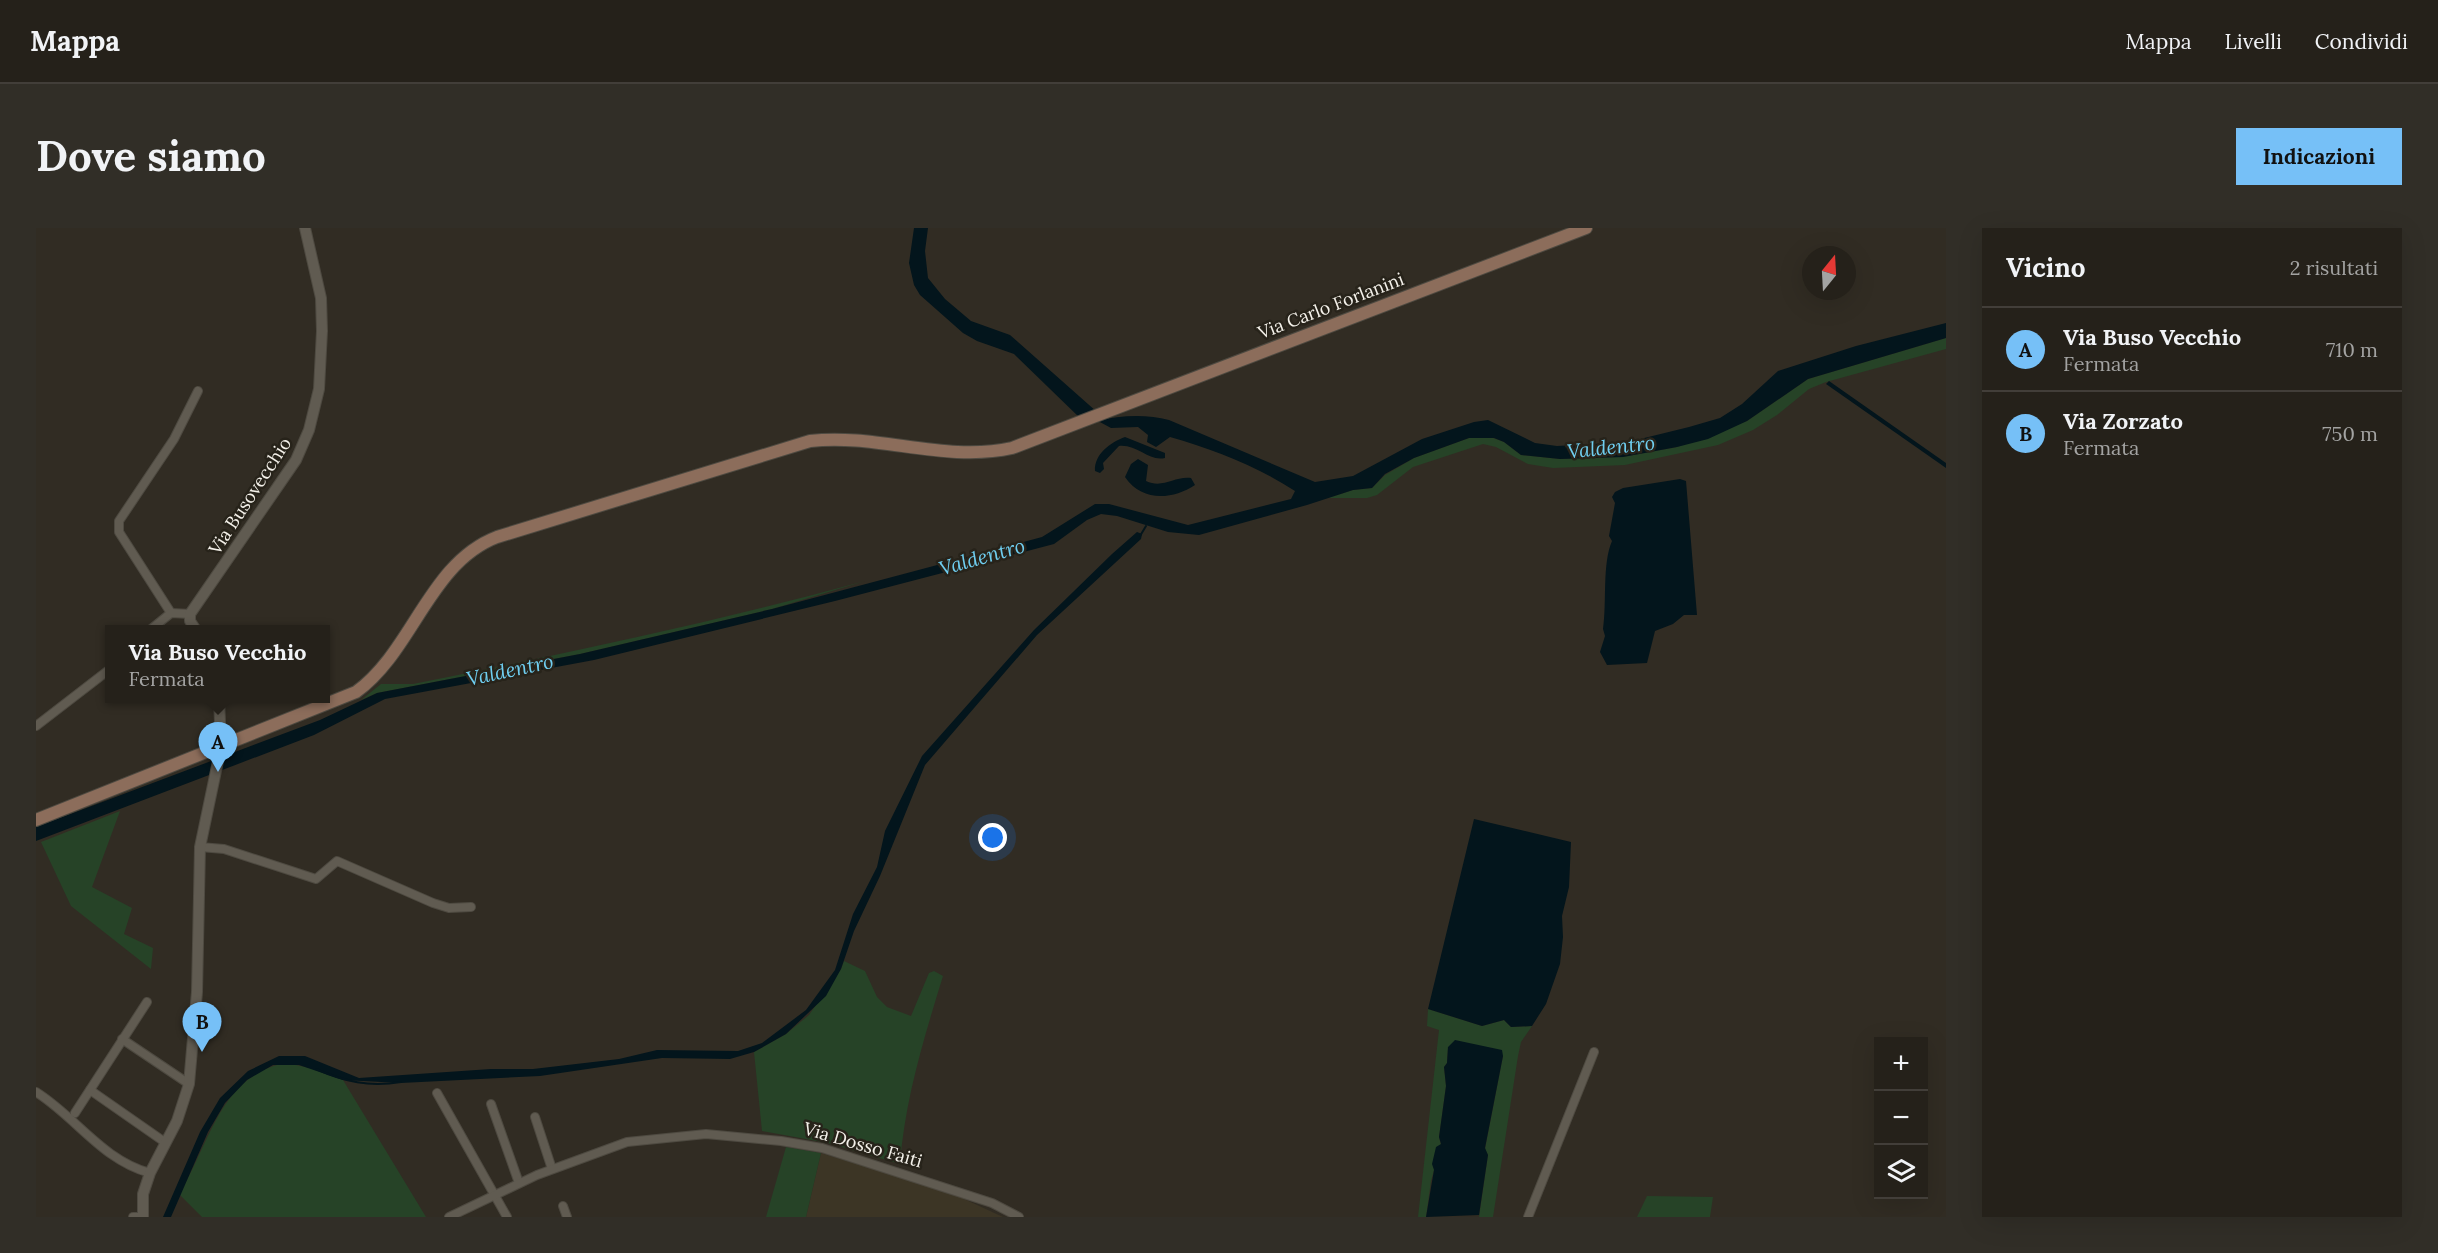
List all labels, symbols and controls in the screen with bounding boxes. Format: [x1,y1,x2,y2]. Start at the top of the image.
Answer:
text: Mappa [30,23,120,59]
text: Mappa [2126,28,2192,55]
text: Livelli [2225,28,2282,55]
text: Condividi [2315,28,2408,55]
button: Indicazioni [2236,128,2402,185]
text: Dove siamo [36,129,266,183]
north arrow [1802,246,1856,300]
text: Vicino [2006,251,2086,284]
text: 2 risultati [2290,255,2378,280]
street label: Via Carlo Forlanini [1254,267,1407,344]
text: Via Buso Vecchio [2063,323,2241,351]
text: A [2019,337,2032,362]
text: 710 m [2326,337,2378,362]
text: Fermata [2063,351,2139,376]
text: Via Zorzato [2063,407,2183,435]
text: B [2019,421,2032,446]
text: 750 m [2322,421,2378,446]
water label: Valdentro [1566,429,1656,464]
street label: Via Busovecchio [203,433,296,560]
text: Fermata [2063,435,2139,460]
water label: Valdentro [936,532,1028,581]
popup [105,625,330,703]
text: Via Buso Vecchio [128,638,307,666]
water label: Valdentro [464,648,556,691]
text: Fermata [128,666,205,691]
pin: A [198,722,237,772]
your location [978,823,1007,852]
pin: B [182,1002,222,1052]
map controls [1874,1037,1928,1199]
button: + [1874,1037,1928,1091]
button: − [1874,1091,1928,1145]
street label: Via Dosso Faiti [800,1116,925,1172]
button: layers [1874,1145,1928,1199]

